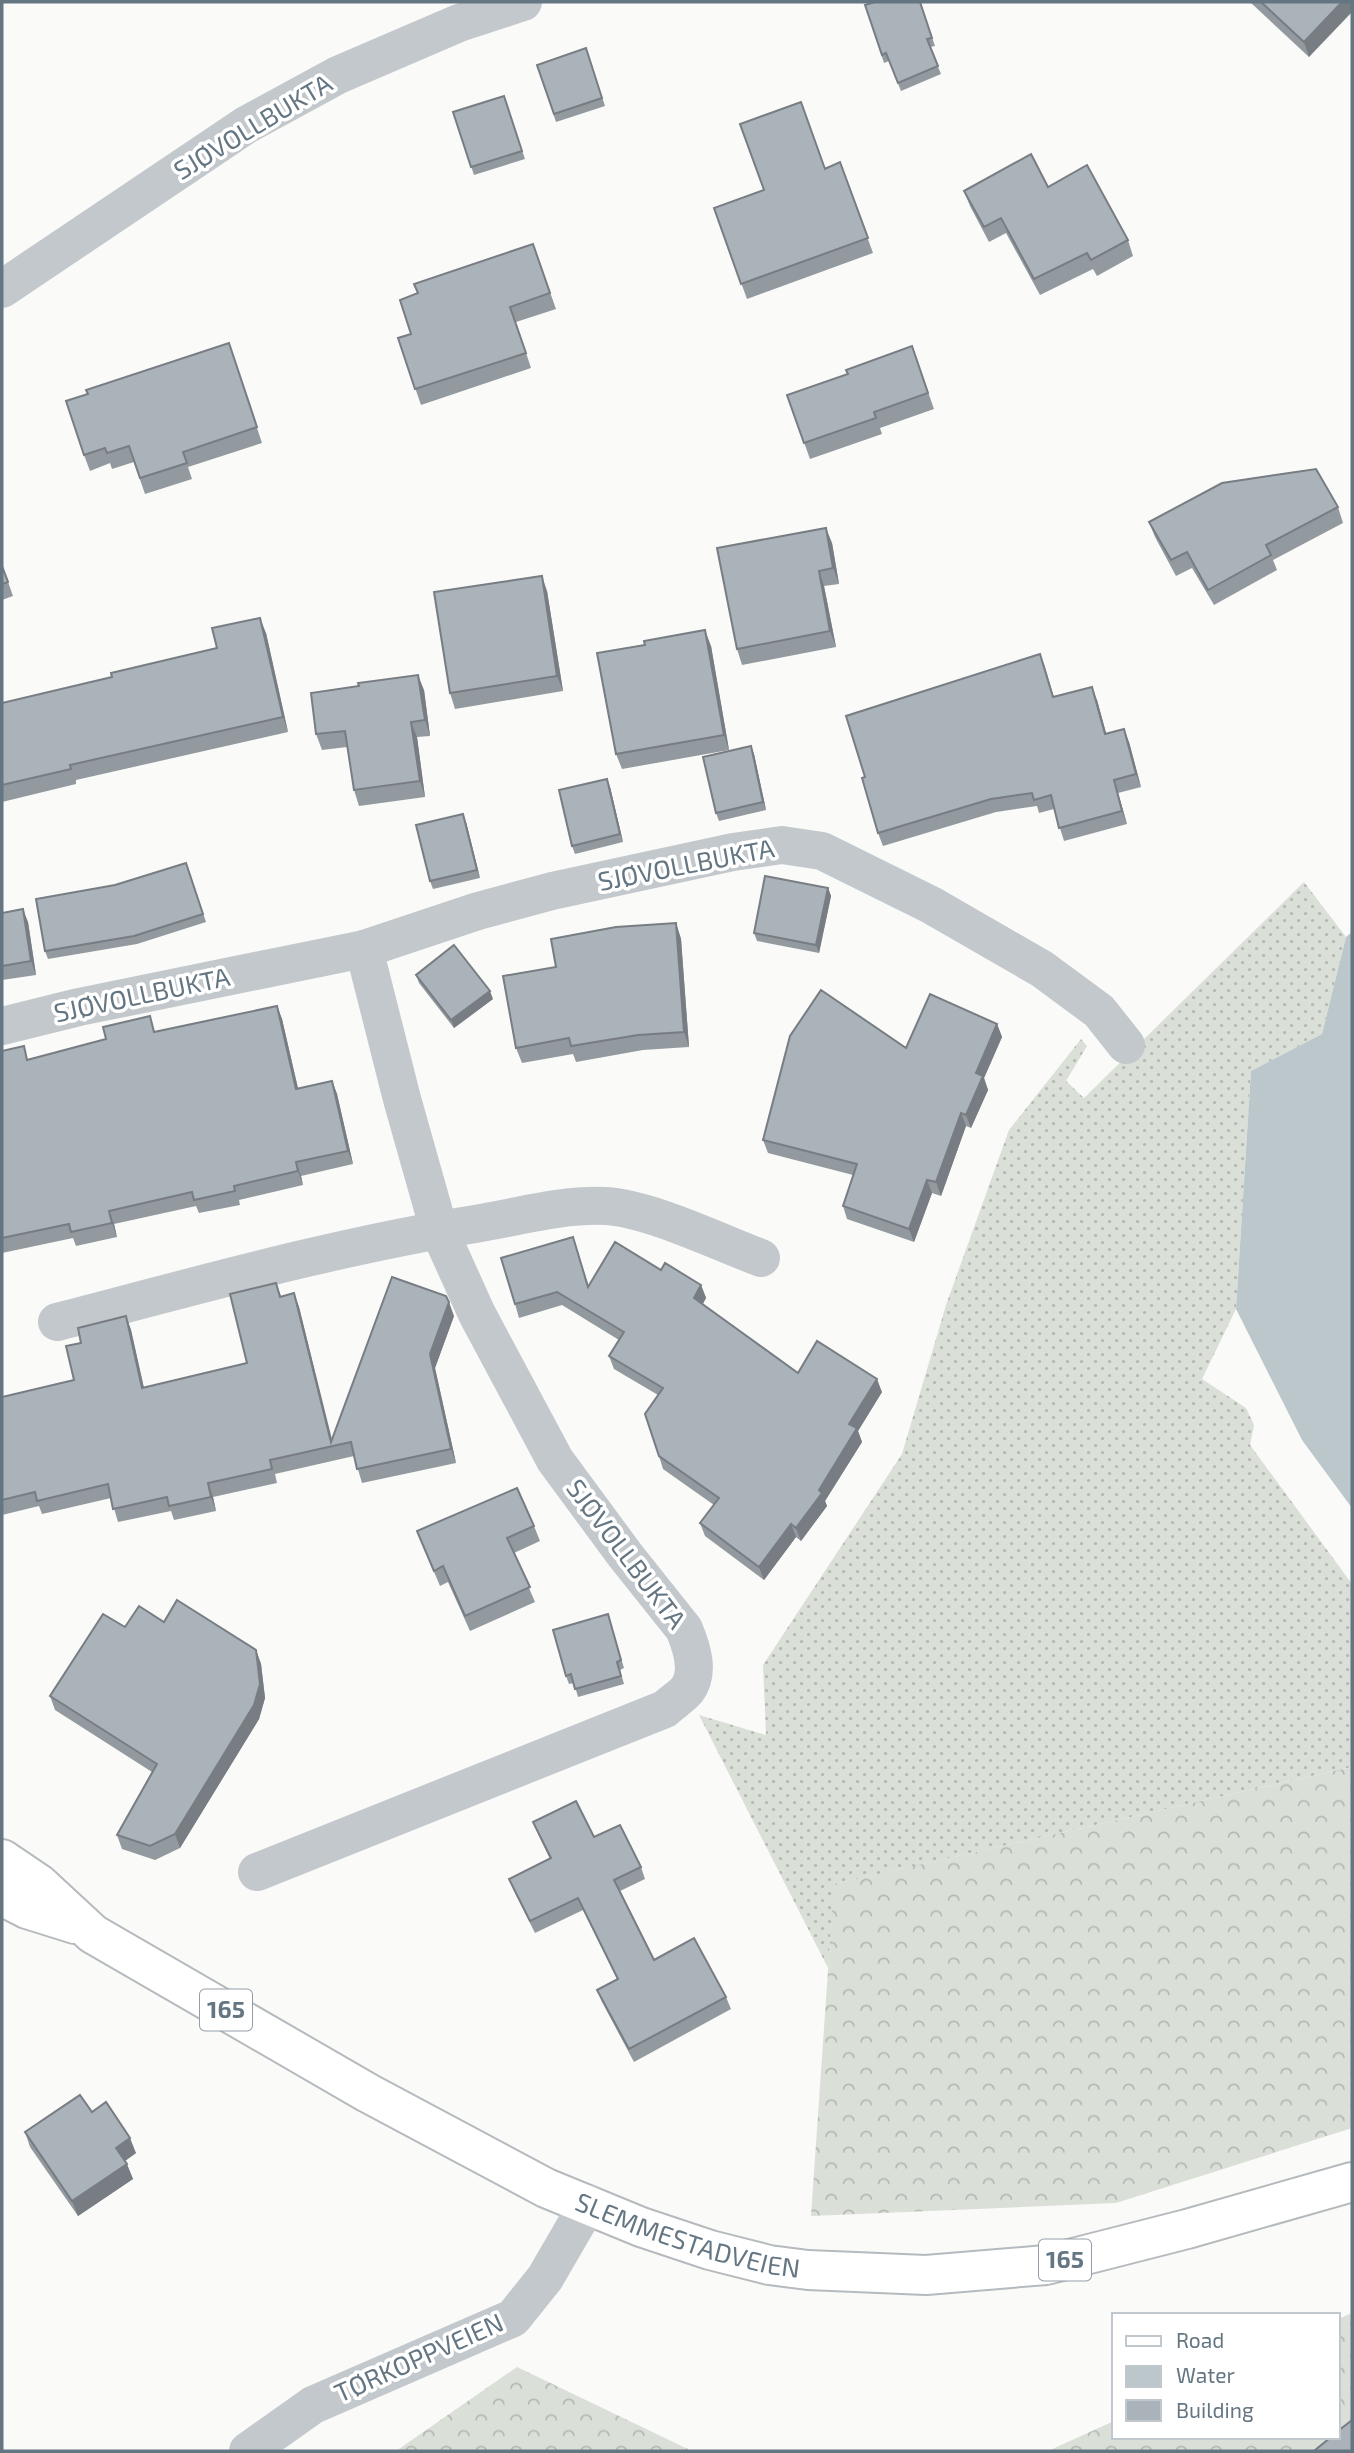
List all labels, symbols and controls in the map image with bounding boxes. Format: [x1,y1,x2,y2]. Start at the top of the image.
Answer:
street label: SJØVOLLBUKTA [168,66,337,185]
street label: SJØVOLLBUKTA [595,831,777,896]
street label: SJØVOLLBUKTA [51,960,232,1027]
street label: SJØVOLLBUKTA [561,1472,693,1634]
road number: 165 [200,1990,252,2031]
street label: SLEMMESTADVEIEN [571,2185,802,2283]
road number: 165 [1039,2239,1091,2280]
street label: TØRKOPPVEIEN [329,2306,508,2408]
legend [1112,2313,1340,2439]
text: Road [1176,2327,1224,2352]
text: Water [1176,2362,1235,2387]
text: Building [1176,2397,1254,2422]

